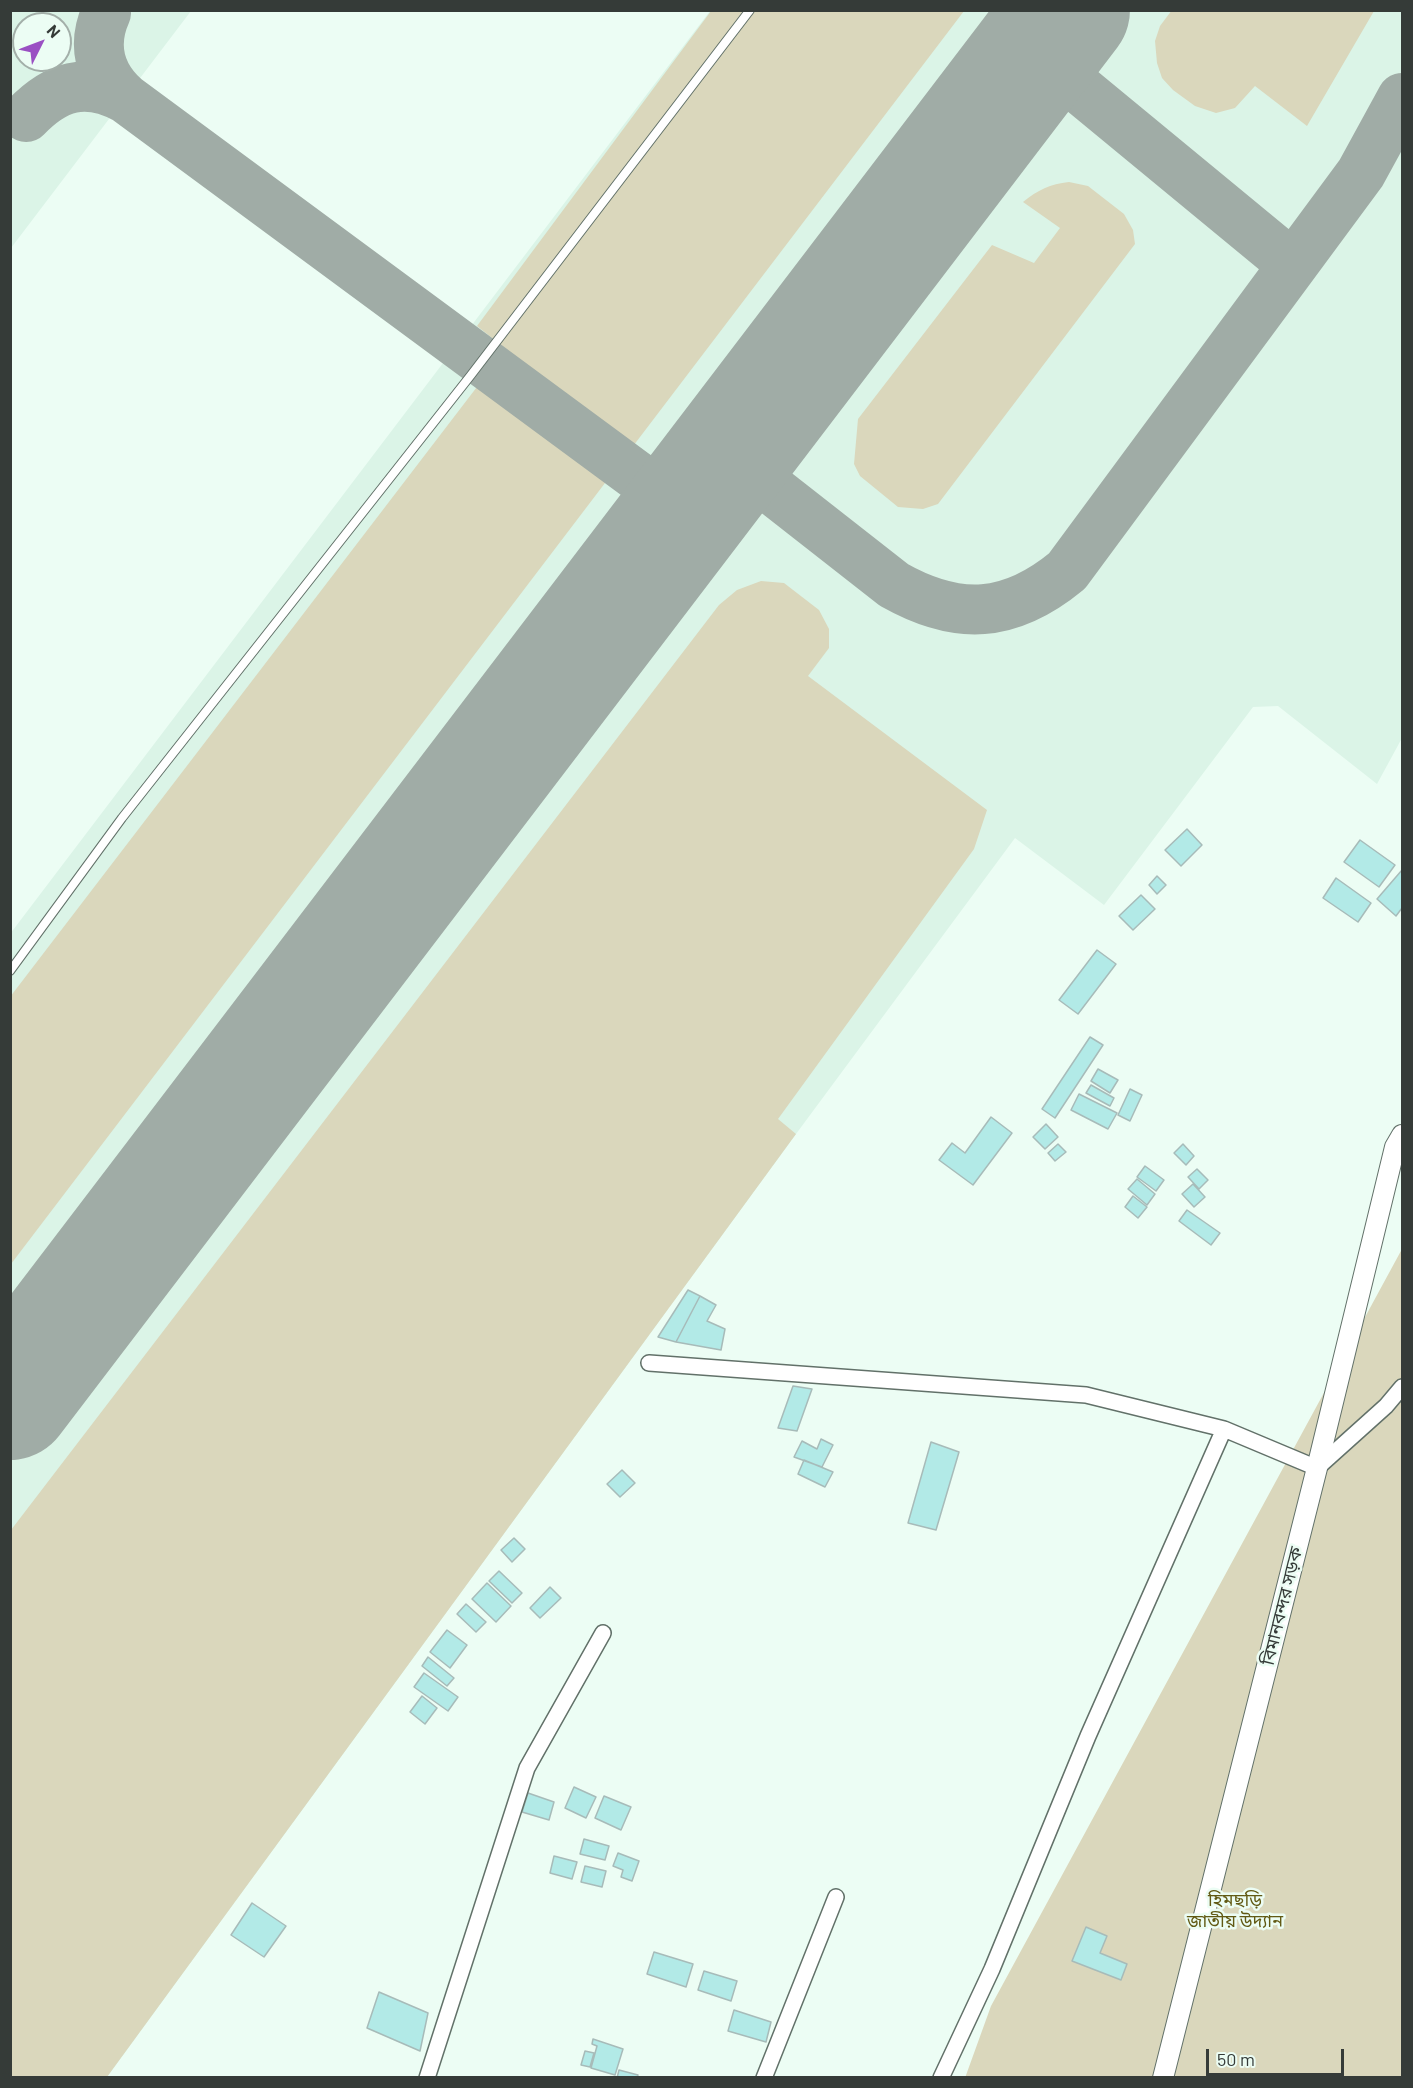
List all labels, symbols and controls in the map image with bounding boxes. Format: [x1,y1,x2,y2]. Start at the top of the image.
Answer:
north arrow [12,12,72,72]
text: N [44,21,65,41]
street label: বিমানবন্দর সড়ক [1257,1545,1307,1667]
park label: হিমছড়ি জাতীয় উদ্যান [1187,1889,1283,1932]
scale bar [1209,2037,1347,2075]
text: 50 m [1217,2048,1255,2070]

